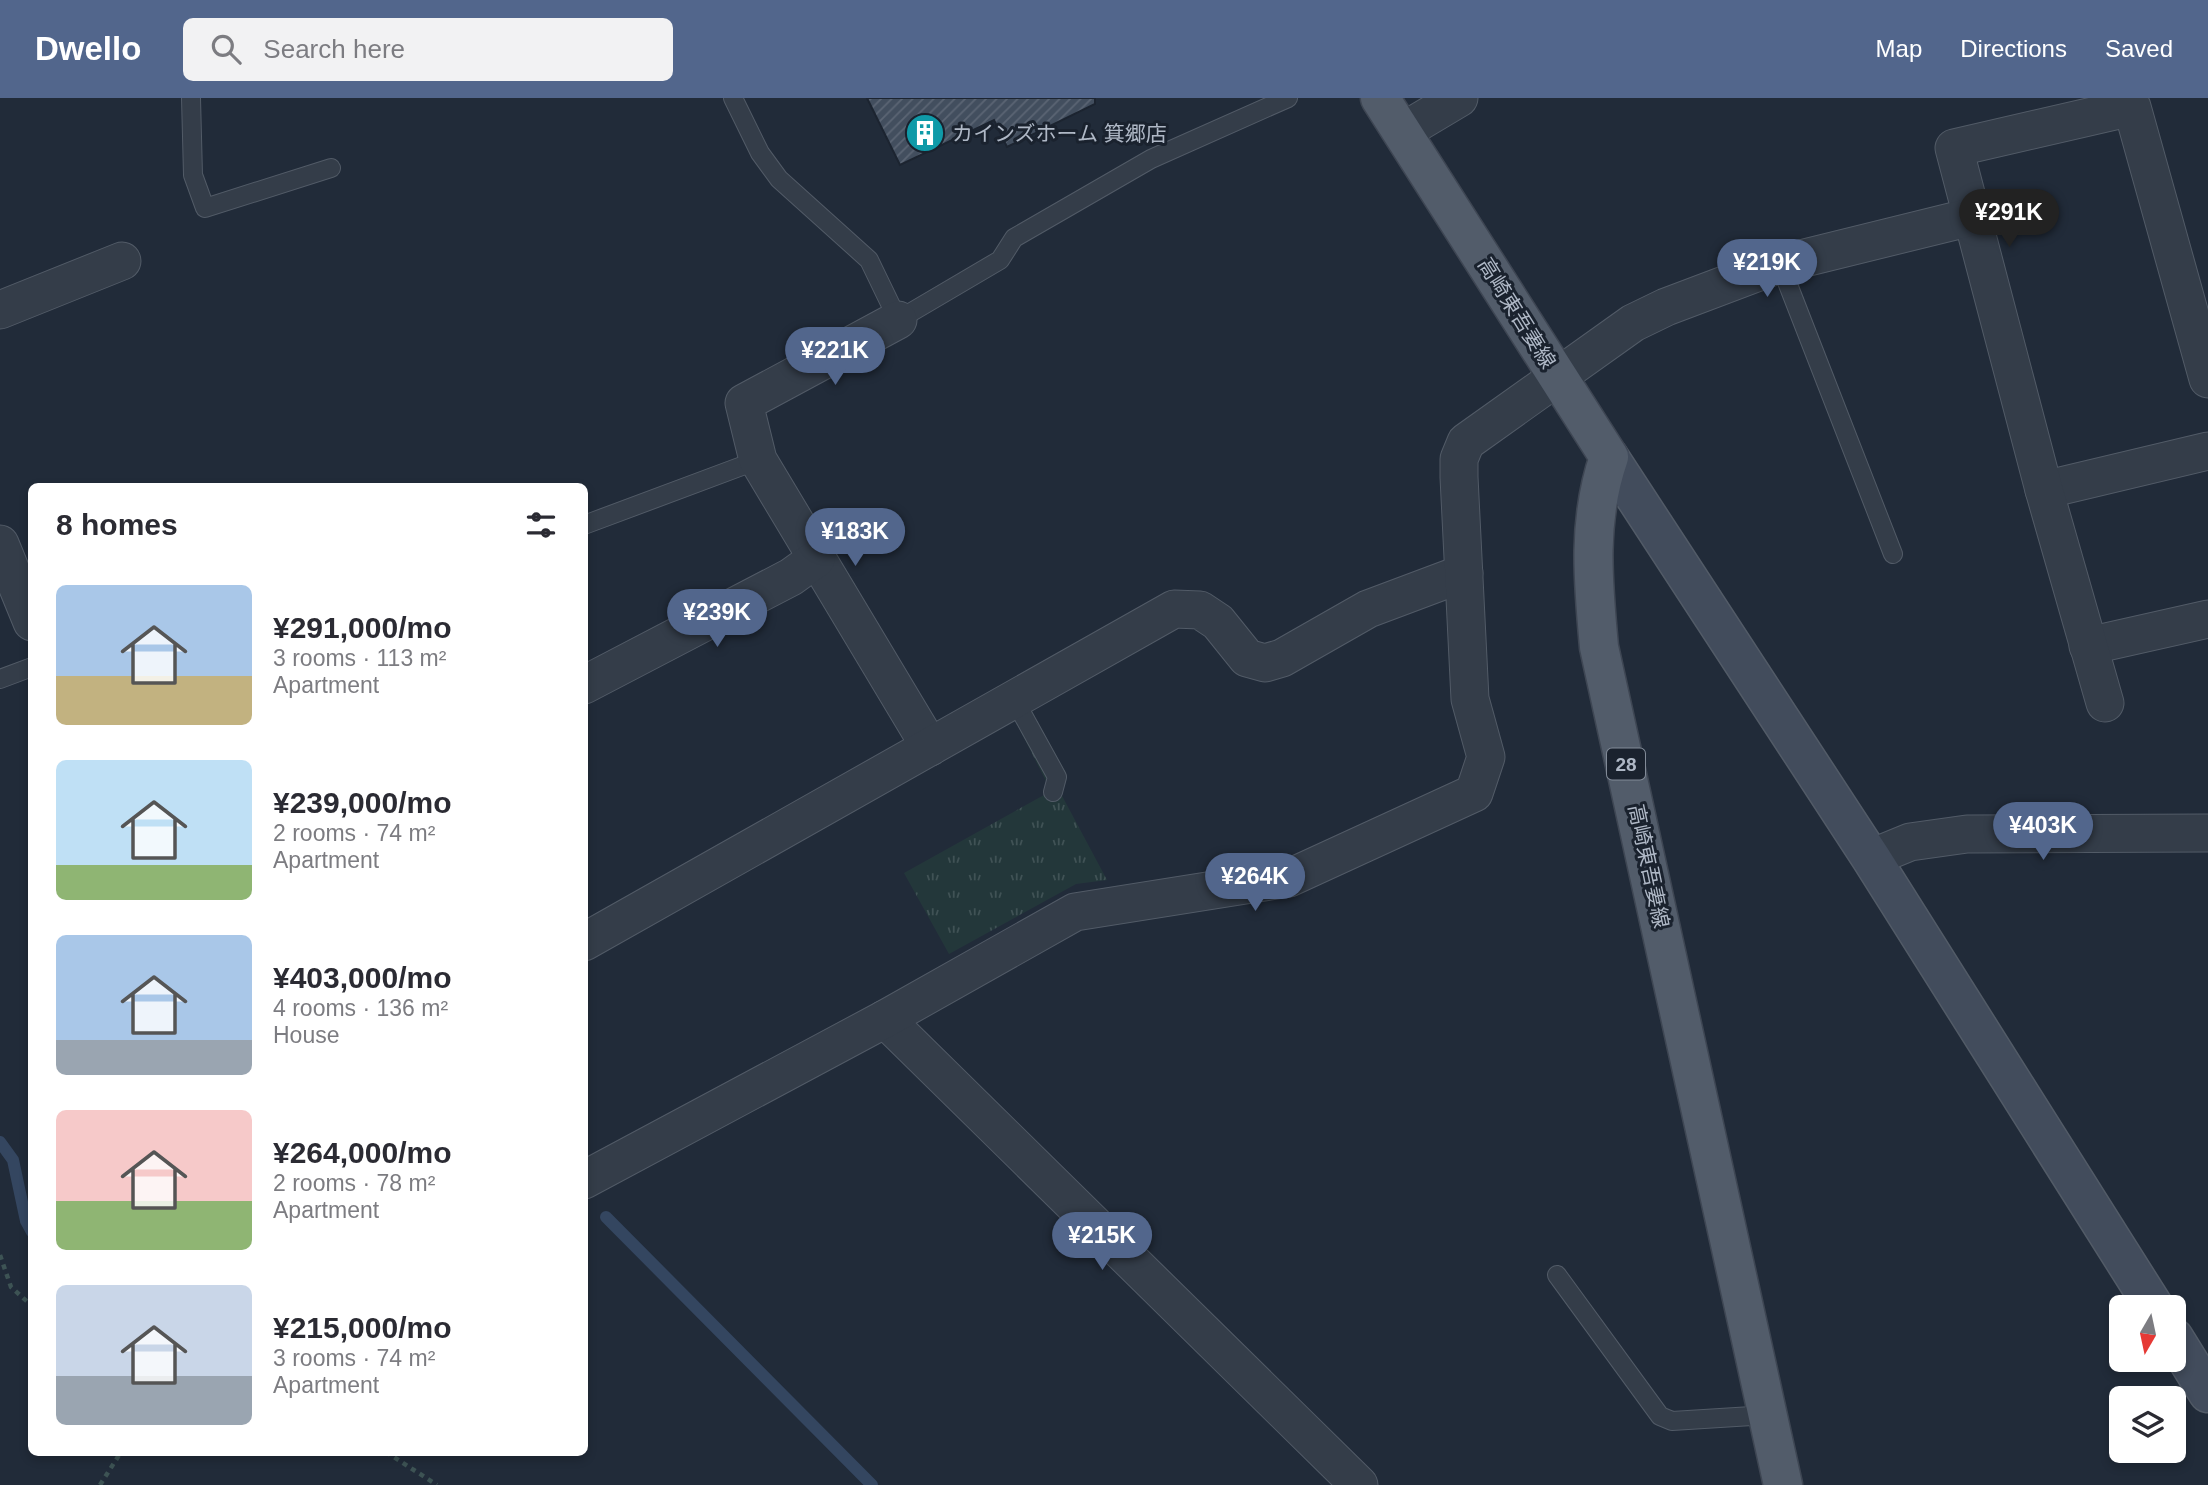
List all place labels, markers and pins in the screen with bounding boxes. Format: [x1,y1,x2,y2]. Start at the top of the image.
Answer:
building icon: カインズホーム 箕郷店 [904,112,946,154]
place label: カインズホーム 箕郷店 [952,122,1167,145]
pin: ¥291K [1960,190,2058,249]
pin: ¥219K [1718,240,1816,299]
pin: ¥221K [786,328,884,387]
pin: ¥183K [806,508,904,568]
pin: ¥239K [668,589,766,649]
pin: ¥403K [1994,802,2092,862]
pin: ¥264K [1206,854,1304,913]
pin: ¥215K [1053,1212,1151,1272]

